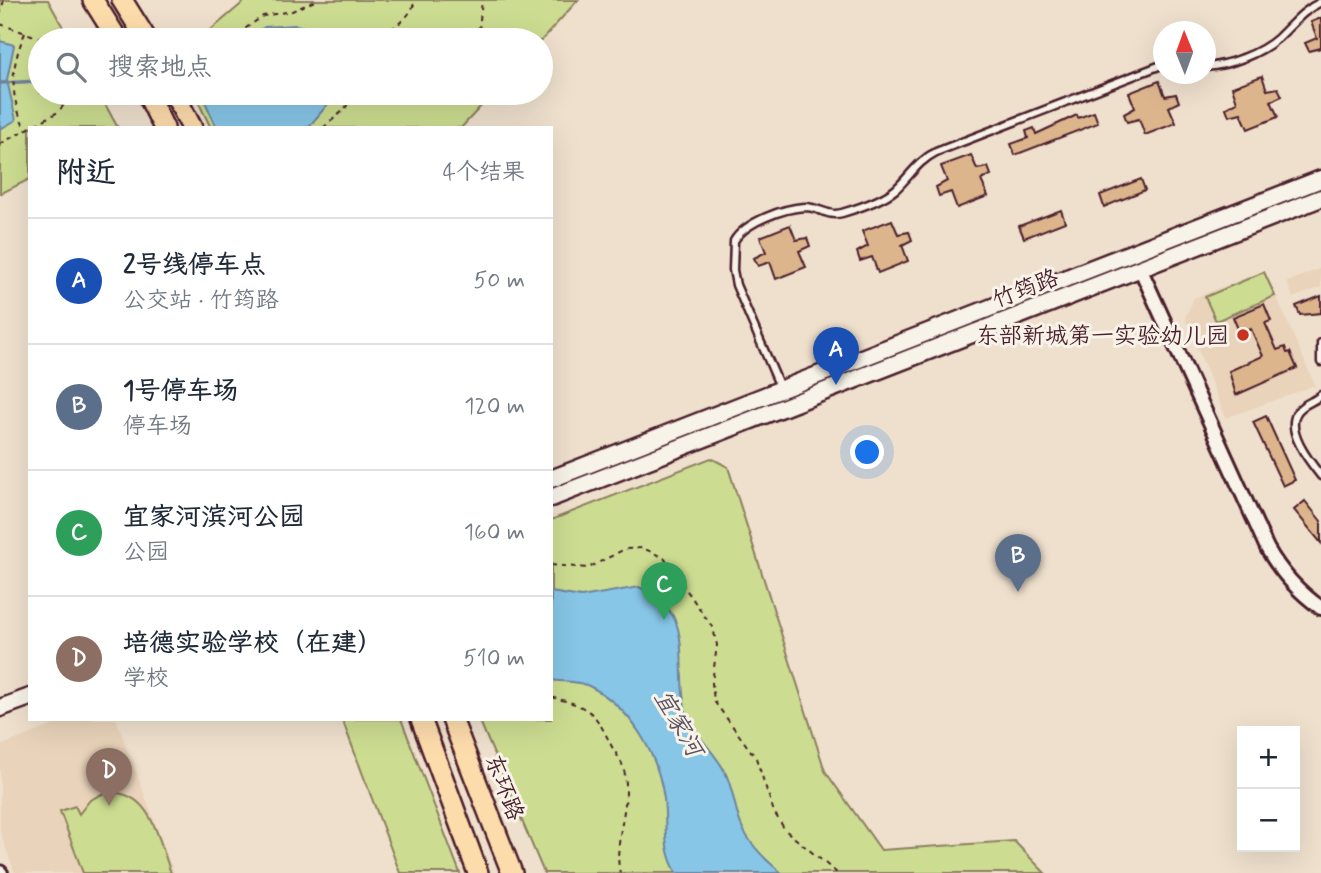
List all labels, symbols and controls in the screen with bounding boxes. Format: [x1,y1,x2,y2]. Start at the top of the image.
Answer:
north arrow [1153,21,1216,84]
search box [28,28,553,105]
icon: search [52,48,90,86]
text: 搜索地点 [108,51,212,85]
text: 附近 [56,154,116,193]
text: 4个结果 [443,158,525,188]
text: 2号线停车点 [123,249,266,283]
street label: 竹筠路 [988,263,1063,316]
text: A [71,266,87,296]
text: 50 m [474,266,525,296]
text: 公交站 · 竹筠路 [123,286,279,316]
place label: 东部新城第一实验幼儿园 [976,322,1229,352]
pin: A [813,327,859,385]
marker: 东部新城第一实验幼儿园 [1235,327,1251,343]
text: 1号停车场 [123,375,239,409]
text: B [72,392,86,422]
text: 120 m [464,392,525,422]
text: 停车场 [123,412,192,442]
your location [850,435,884,469]
text: 宜家河滨河公园 [123,501,305,535]
text: C [71,518,87,548]
text: 160 m [464,518,525,548]
pin: B [995,534,1041,592]
text: 公园 [123,538,169,568]
pin: C [641,562,687,620]
text: 培德实验学校（在建） [123,627,383,661]
text: D [71,644,87,674]
text: 510 m [463,644,525,674]
text: 学校 [123,664,169,694]
water label: 宜家河 [646,685,711,766]
map controls [1237,726,1300,852]
button: + [1237,726,1300,789]
pin: D [86,748,132,806]
street label: 东环路 [477,750,530,825]
button: − [1237,789,1300,852]

